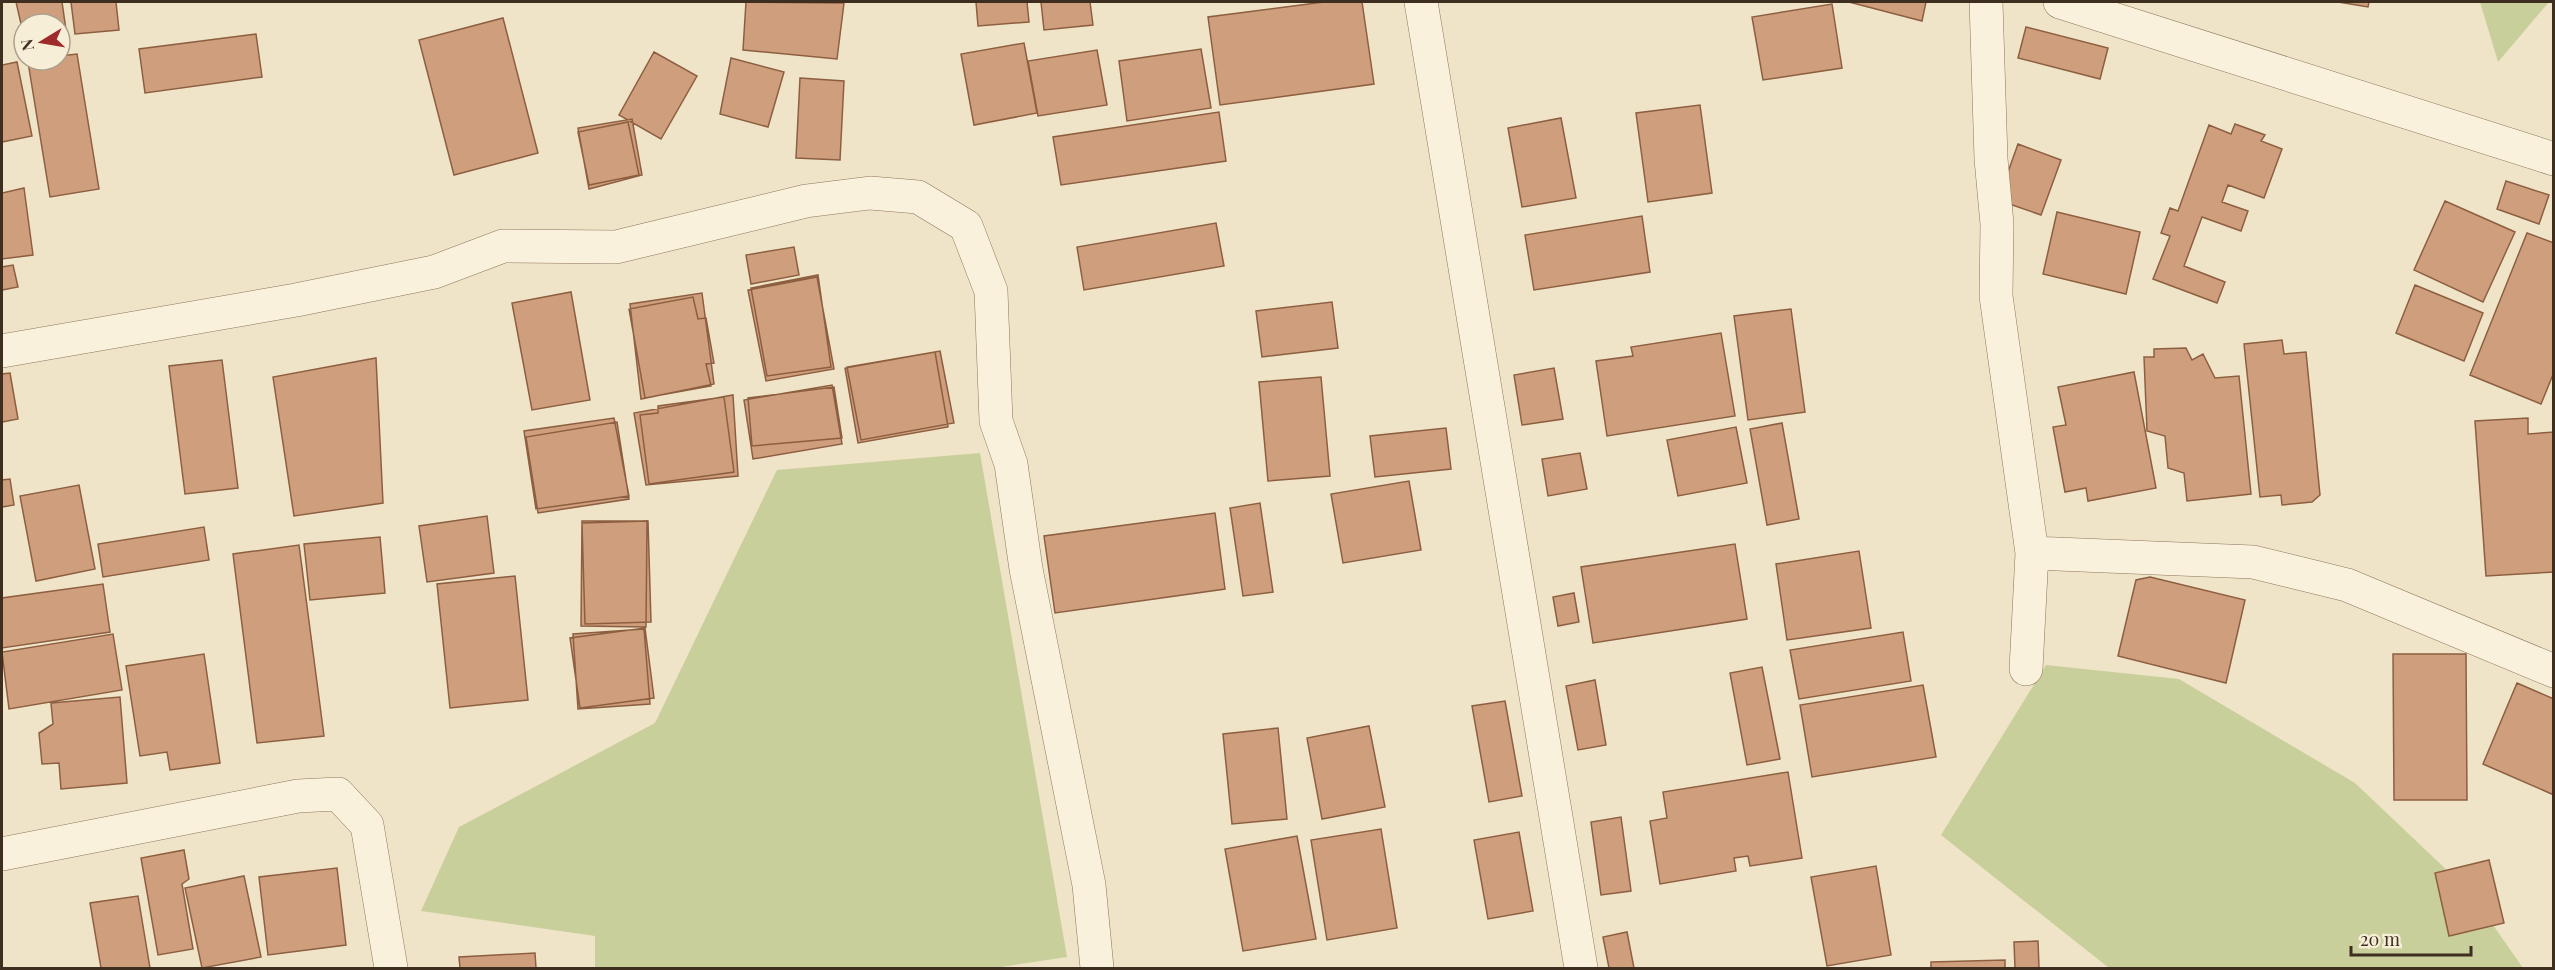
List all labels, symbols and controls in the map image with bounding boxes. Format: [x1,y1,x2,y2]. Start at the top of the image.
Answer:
north arrow [12,12,72,72]
text: N [15,37,38,53]
scale bar [2351,919,2471,957]
text: 20 m [2360,927,2400,951]

